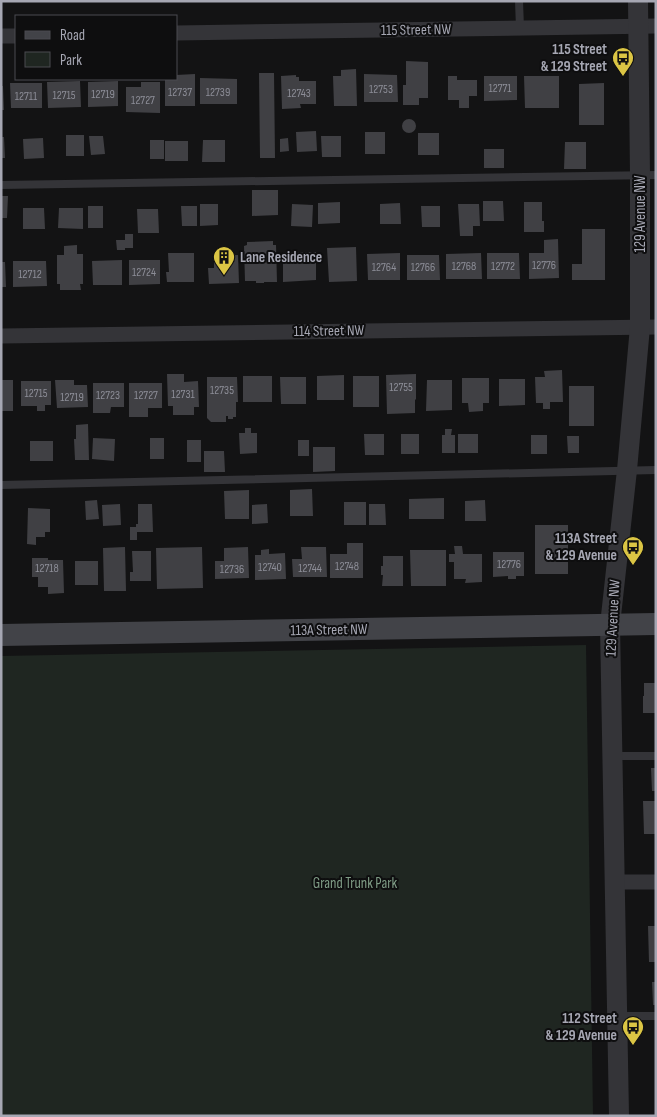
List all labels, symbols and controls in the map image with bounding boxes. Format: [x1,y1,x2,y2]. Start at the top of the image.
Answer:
legend [15,15,178,80]
street label: 115 Street NW [381,20,452,40]
text: Road [60,26,85,45]
place label: 115 Street & 129 Street [541,40,607,76]
bus stop icon: 115 Street & 129 Street [611,46,635,77]
text: Park [60,51,82,70]
house number: 12771 [488,81,512,96]
house number: 12753 [369,82,393,97]
house number: 12737 [168,85,192,100]
house number: 12739 [206,85,230,100]
house number: 12743 [287,86,311,101]
house number: 12719 [91,87,115,102]
house number: 12715 [52,88,76,103]
house number: 12711 [15,89,38,104]
house number: 12727 [131,93,155,108]
street label: 129 Avenue NW [631,175,650,253]
building icon: Lane Residence [212,245,236,276]
place label: Lane Residence [240,248,322,267]
house number: 12776 [532,258,556,273]
house number: 12768 [452,259,476,274]
house number: 12772 [491,259,515,274]
house number: 12764 [372,260,396,275]
house number: 12766 [411,260,435,275]
house number: 12724 [132,265,156,280]
house number: 12712 [18,267,42,282]
street label: 114 Street NW [294,321,365,341]
house number: 12755 [389,380,413,395]
house number: 12735 [210,383,234,398]
house number: 12715 [24,386,48,401]
house number: 12731 [171,387,195,402]
house number: 12723 [96,388,120,403]
house number: 12727 [134,388,158,403]
house number: 12719 [60,390,84,405]
place label: 113A Street & 129 Avenue [546,529,617,565]
bus stop icon: 113A Street & 129 Avenue [621,535,645,566]
house number: 12776 [497,557,521,572]
house number: 12748 [335,559,359,574]
house number: 12740 [258,560,282,575]
house number: 12718 [35,561,59,576]
house number: 12744 [298,561,322,576]
house number: 12736 [220,562,244,577]
street label: 129 Avenue NW [601,579,625,657]
street label: 113A Street NW [290,620,368,640]
park label: Grand Trunk Park [313,874,397,893]
place label: 112 Street & 129 Avenue [546,1009,617,1045]
bus stop icon: 112 Street & 129 Avenue [621,1015,645,1046]

